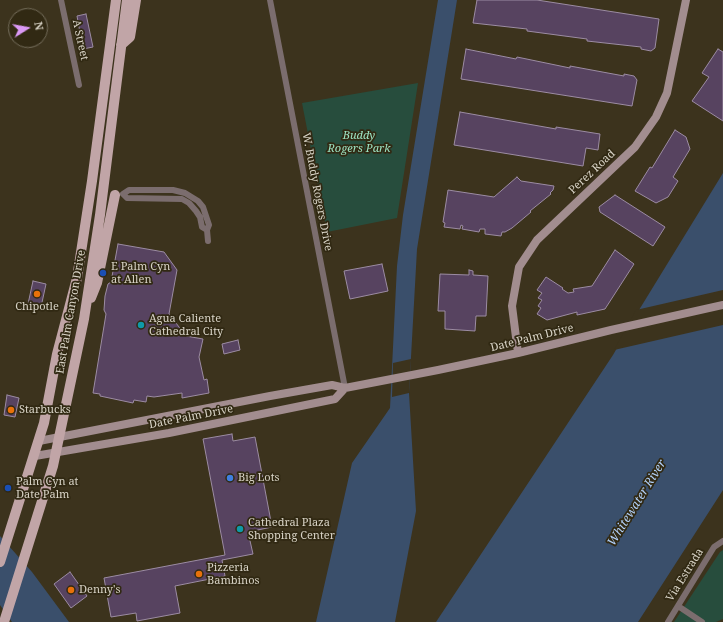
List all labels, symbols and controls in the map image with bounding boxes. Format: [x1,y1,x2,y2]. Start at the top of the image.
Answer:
north arrow [8,8,48,48]
street label: A Street [69,18,91,62]
text: N [31,20,47,31]
park label: Buddy Rogers Park [328,129,390,155]
street label: W. Buddy Rogers Drive [299,132,335,252]
street label: Perez Road [566,147,618,197]
street label: East Palm Canyon Drive [54,249,88,375]
place label: E Palm Cyn at Allen [111,260,170,286]
marker: E Palm Cyn at Allen [98,268,108,278]
marker: Chipotle [32,289,42,299]
place label: Chipotle [15,300,59,314]
place label: Agua Caliente Cathedral City [149,312,223,338]
marker: Agua Caliente Cathedral City [136,320,146,330]
street label: Date Palm Drive [489,321,575,355]
street label: Date Palm Drive [148,402,234,432]
place label: Starbucks [19,403,71,417]
marker: Starbucks [6,405,16,415]
water label: Whitewater River [605,457,669,549]
place label: Big Lots [238,471,280,485]
marker: Big Lots [225,473,235,483]
place label: Palm Cyn at Date Palm [16,475,78,501]
marker: Palm Cyn at Date Palm [3,483,13,493]
place label: Cathedral Plaza Shopping Center [248,516,335,542]
marker: Cathedral Plaza Shopping Center [235,524,245,534]
street label: Via Estrada [664,546,706,604]
place label: Pizzeria Bambinos [207,561,259,587]
marker: Pizzeria Bambinos [194,569,204,579]
place label: Denny's [79,583,120,597]
marker: Denny's [66,585,76,595]

